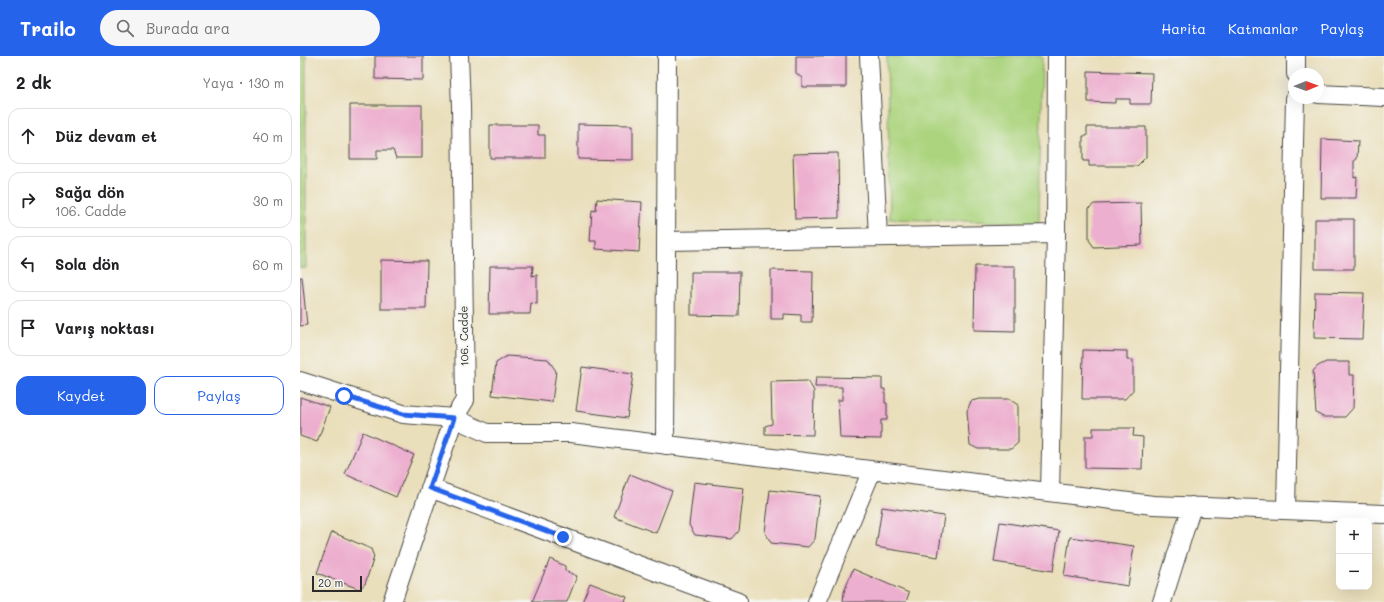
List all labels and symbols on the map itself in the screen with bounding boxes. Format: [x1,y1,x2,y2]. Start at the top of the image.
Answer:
north arrow [1288,68,1324,104]
street label: 106. Cadde [455,305,472,366]
route start [335,387,353,405]
route end [554,528,572,546]
scale bar [312,574,362,593]

